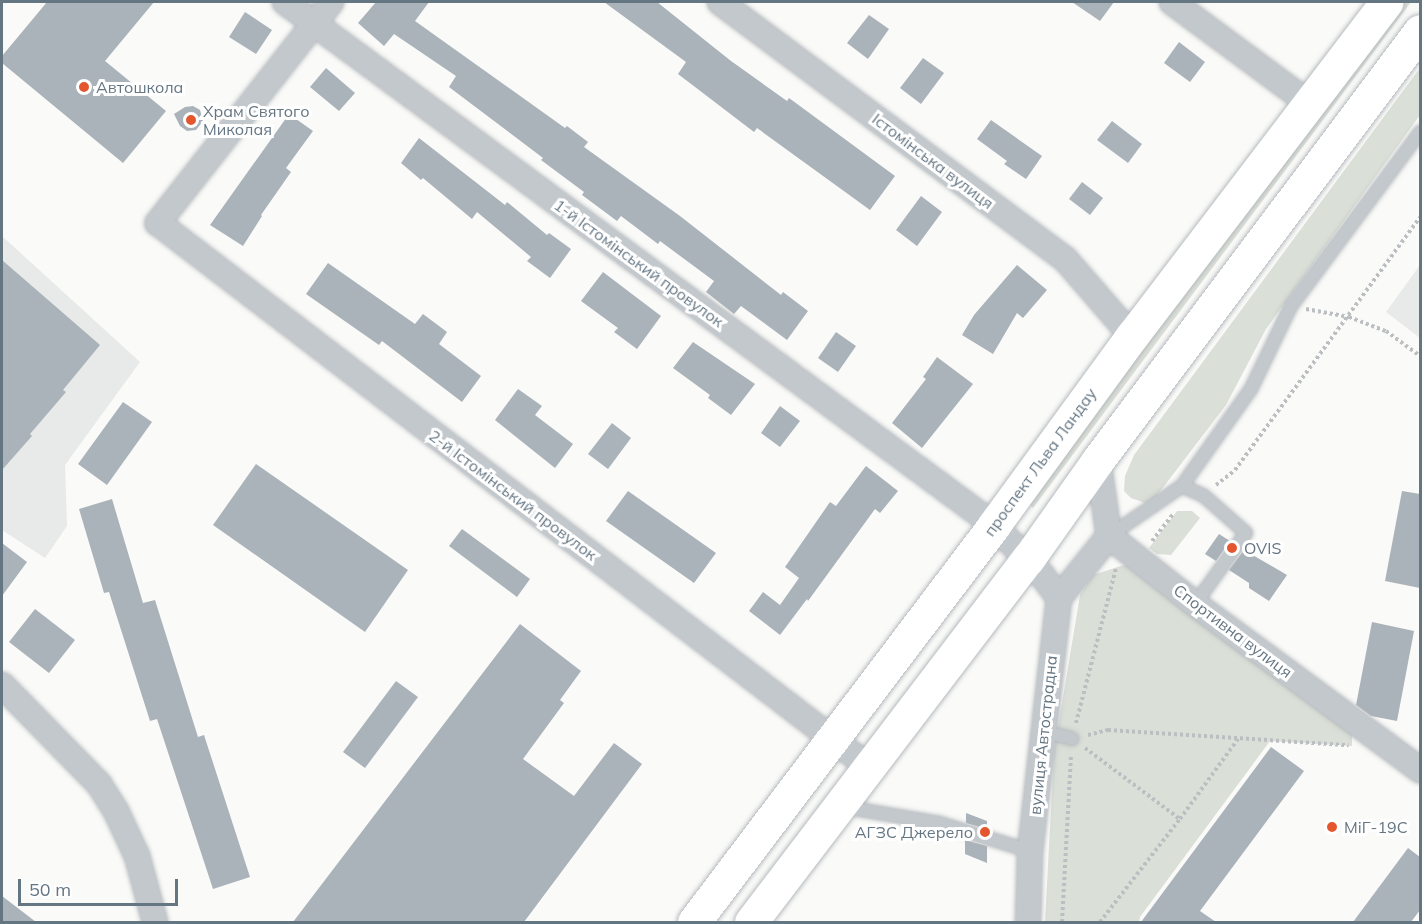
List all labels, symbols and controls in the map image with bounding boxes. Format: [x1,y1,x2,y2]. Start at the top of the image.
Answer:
place label: Автошкола [96,77,183,97]
marker: Автошкола [77,80,91,94]
place label: Храм Святого Миколая [203,101,310,139]
street label: Істомінська вулиця [868,109,998,213]
marker: Храм Святого Миколая [184,113,198,127]
street label: 1-й Істомінський провулок [550,195,728,331]
street label: проспект Льва Ландау [980,384,1100,540]
street label: 2-й Істомінський провулок [425,426,601,564]
place label: OVIS [1244,538,1281,558]
marker: OVIS [1225,541,1239,555]
street label: Спортивна вулиця [1170,580,1296,682]
street label: вулиця Автострадна [1025,654,1061,816]
place label: МіГ-19С [1344,817,1408,837]
marker: МіГ-19С [1325,820,1339,834]
place label: АГЗС Джерело [855,822,973,842]
marker: АГЗС Джерело [978,825,992,839]
scale bar [21,867,182,905]
text: 50 m [29,878,71,901]

